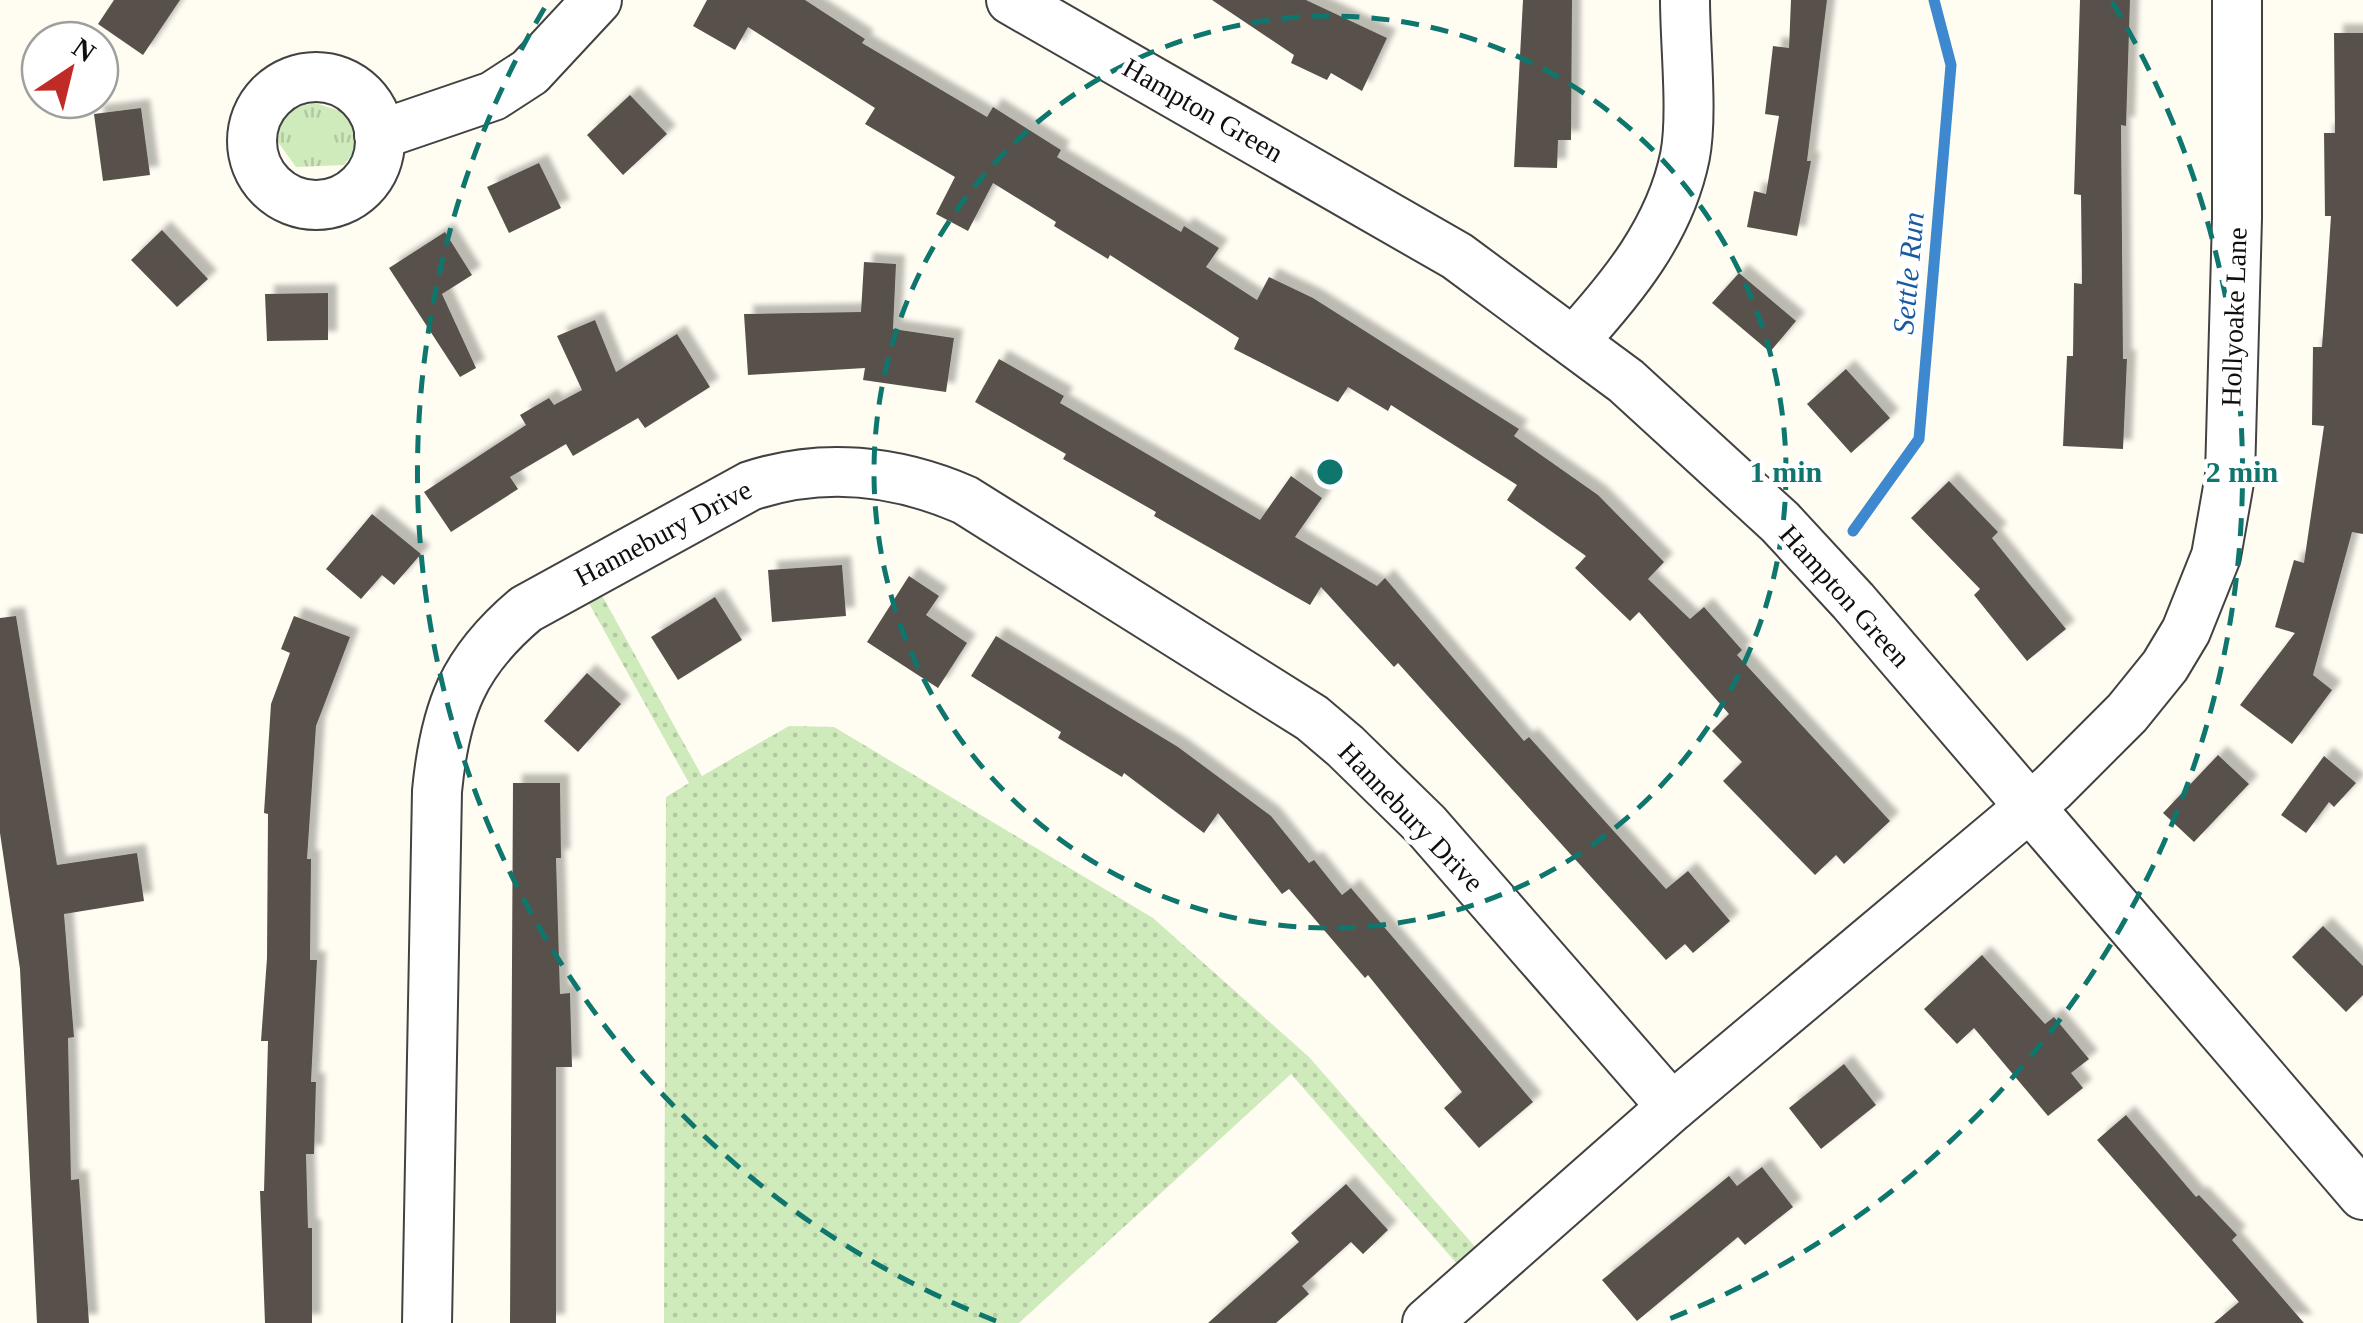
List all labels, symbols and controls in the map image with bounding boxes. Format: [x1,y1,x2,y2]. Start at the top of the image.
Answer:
north arrow [20,20,120,120]
text: N [67,31,101,68]
street label: Hampton Green [1117,52,1289,168]
water label: Settle Run [1886,211,1930,335]
street label: Hollyoake Lane [2215,227,2253,407]
centre of rings [1312,454,1348,490]
text: 1 min [1750,455,1823,488]
text: 2 min [2206,455,2279,488]
street label: Hannebury Drive [570,474,756,592]
street label: Hampton Green [1773,519,1917,673]
street label: Hannebury Drive [1332,736,1490,898]

